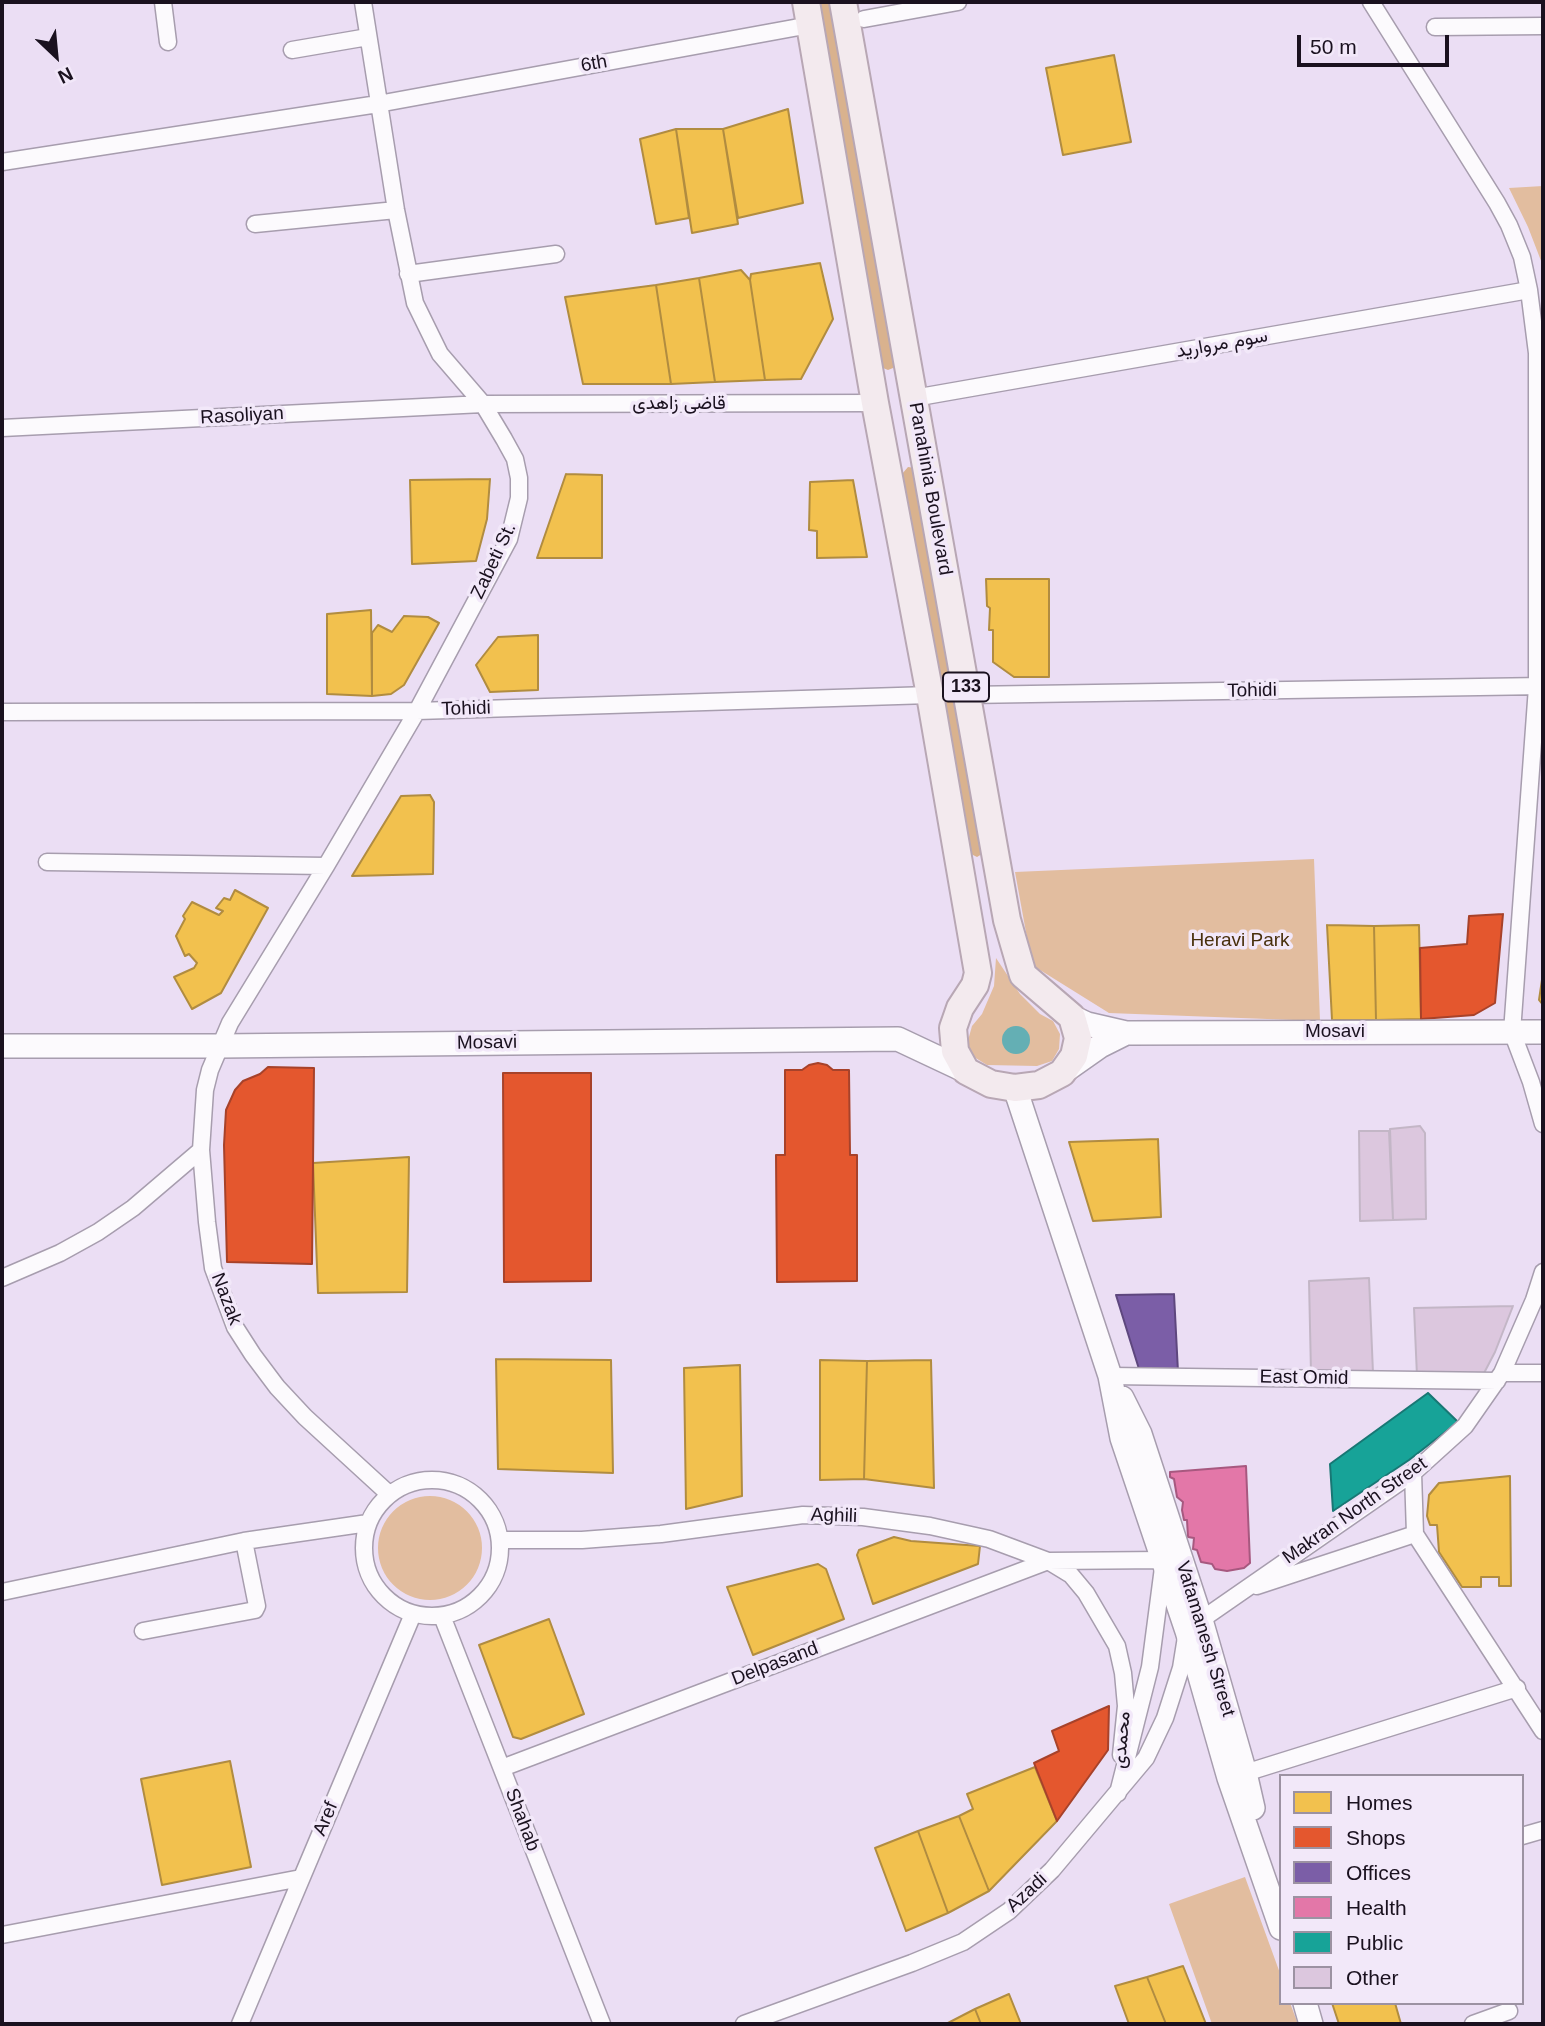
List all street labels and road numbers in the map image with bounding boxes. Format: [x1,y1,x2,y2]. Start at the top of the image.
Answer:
street label: 6th [579,50,609,78]
street label: سوم مروارید [1174,325,1270,363]
street label: قاضی زاهدی [632,393,726,415]
street label: Panahinia Boulevard [904,401,956,577]
street label: Rasoliyan [200,402,284,430]
street label: Zabeti St. [466,519,522,603]
road number: 133 [943,672,989,702]
street label: Tohidi [1227,679,1277,703]
street label: Tohidi [441,697,491,721]
street label: Mosavi [1305,1021,1365,1043]
street label: Mosavi [457,1031,517,1055]
street label: Nazak [206,1270,246,1328]
street label: East Omid [1259,1366,1349,1390]
street label: Makran North Street [1278,1453,1432,1569]
street label: Aghili [810,1504,858,1528]
street label: Vafamanesh Street [1171,1559,1239,1719]
street label: Delpasand [729,1637,821,1691]
street label: محمدی [1108,1710,1136,1770]
street label: Shahab [500,1785,544,1855]
street label: Aref [309,1799,343,1839]
street label: Azadi [1002,1868,1052,1918]

